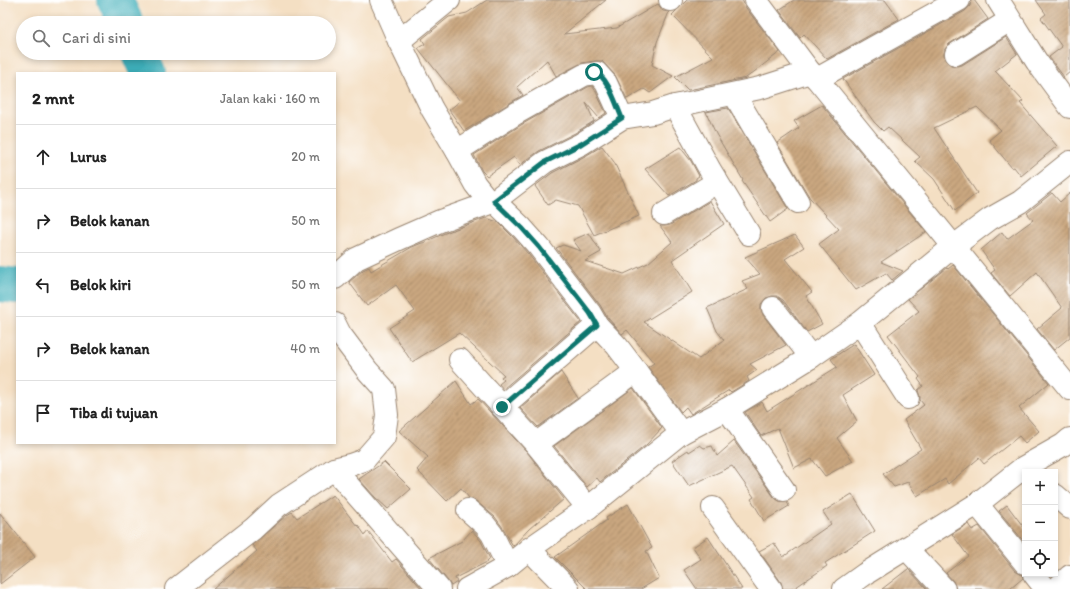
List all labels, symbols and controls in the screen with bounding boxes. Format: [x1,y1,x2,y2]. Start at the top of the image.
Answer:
search box [16,16,336,60]
icon: search [30,27,52,49]
text: Cari di sini [62,29,131,47]
route start [585,63,603,81]
text: 2 mnt [32,88,75,108]
text: Jalan kaki · 160 m [220,91,320,106]
icon: ahead [32,146,54,168]
text: Lurus [70,148,107,166]
text: 20 m [291,149,320,164]
icon: right [32,210,54,232]
text: Belok kanan [70,212,150,230]
text: 50 m [291,213,320,228]
icon: left [32,274,54,296]
text: Belok kiri [70,276,131,294]
text: 50 m [291,277,320,292]
icon: right [32,338,54,360]
text: Belok kanan [70,340,150,358]
text: 40 m [290,341,320,356]
route end [493,398,511,416]
icon: arrive [32,402,54,424]
text: Tiba di tujuan [70,404,158,422]
map controls [1022,469,1058,577]
button: + [1022,469,1058,505]
button: − [1022,505,1058,541]
button: locate [1022,541,1058,577]

